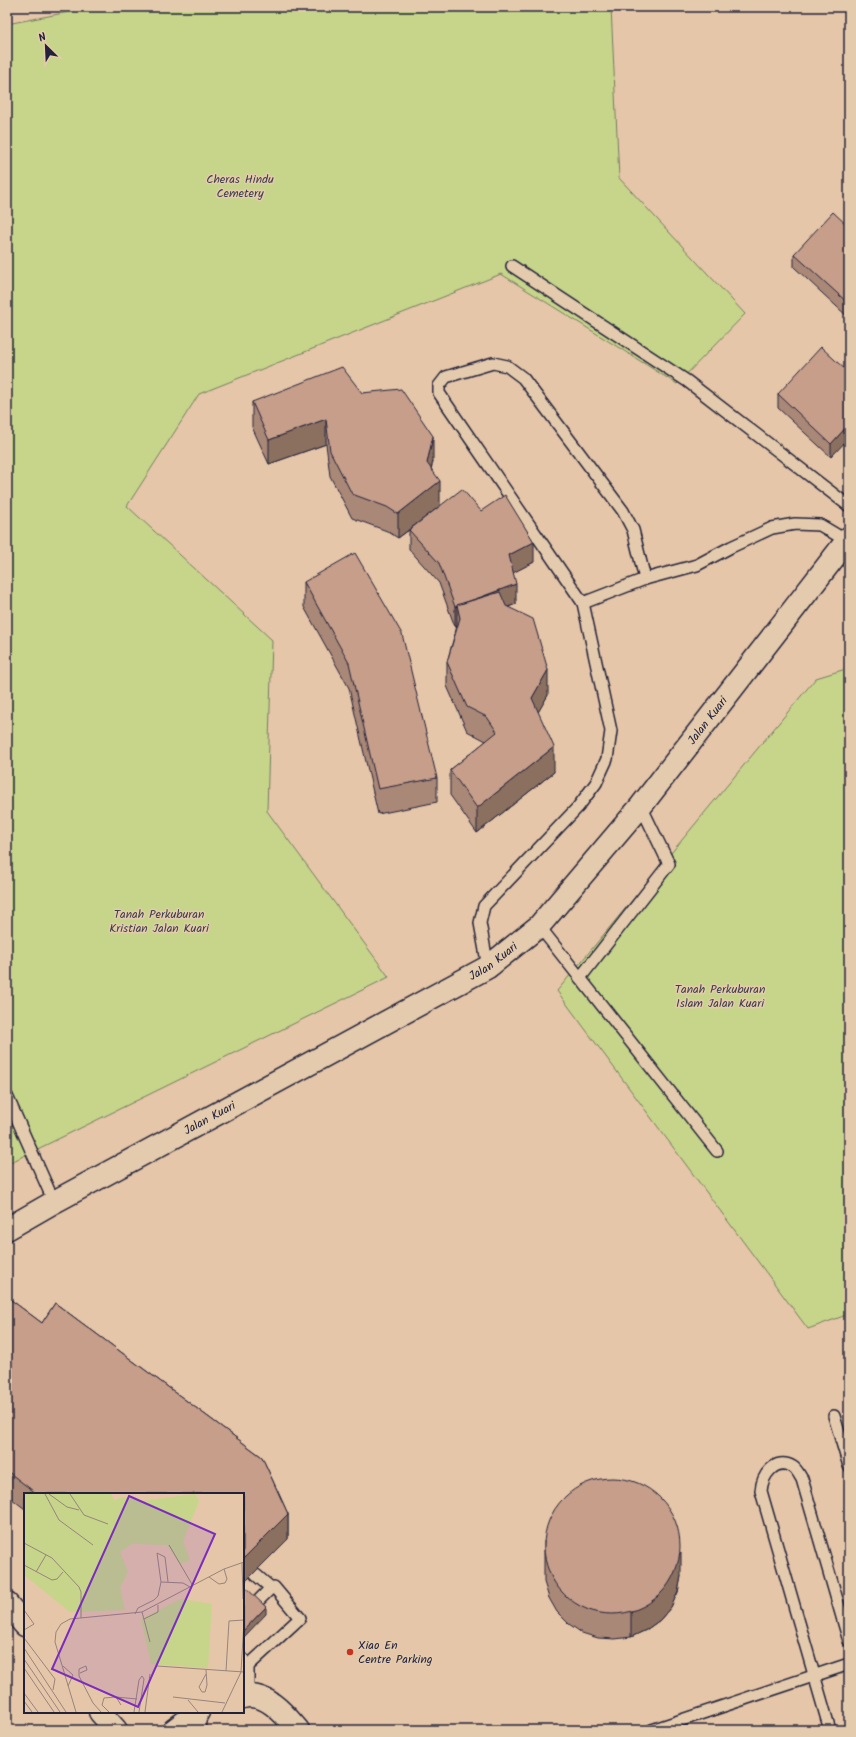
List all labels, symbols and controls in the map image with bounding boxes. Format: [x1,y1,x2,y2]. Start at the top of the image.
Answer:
north arrow [26,26,66,66]
text: N [36,28,49,47]
park label: Cheras Hindu Cemetery [206,170,274,203]
street label: Jalan Kuari [683,691,733,749]
park label: Tanah Perkuburan Kristian Jalan Kuari [109,905,210,938]
street label: Jalan Kuari [465,937,522,985]
park label: Tanah Perkuburan Islam Jalan Kuari [675,980,765,1013]
street label: Jalan Kuari [180,1095,240,1140]
inset map [24,1493,244,1713]
place label: Xiao En Centre Parking [358,1636,433,1669]
marker: Xiao En Centre Parking [345,1647,355,1657]

